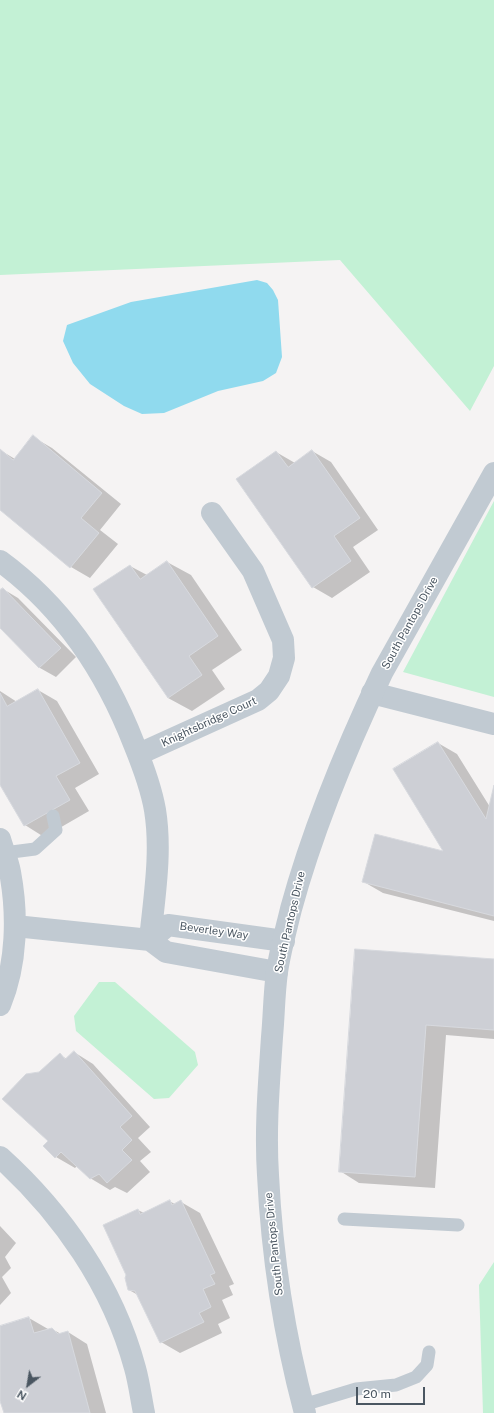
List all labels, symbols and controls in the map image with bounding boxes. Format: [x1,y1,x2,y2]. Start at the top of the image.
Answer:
street label: South Pantops Drive [379,574,441,672]
street label: Knightsbridge Court [159,694,259,750]
street label: South Pantops Drive [272,870,308,974]
street label: Beverley Way [179,920,249,942]
street label: South Pantops Drive [262,1192,286,1296]
north arrow [8,1365,48,1405]
scale bar [358,1379,427,1405]
text: 20 m [363,1387,391,1401]
text: N [15,1388,29,1403]

